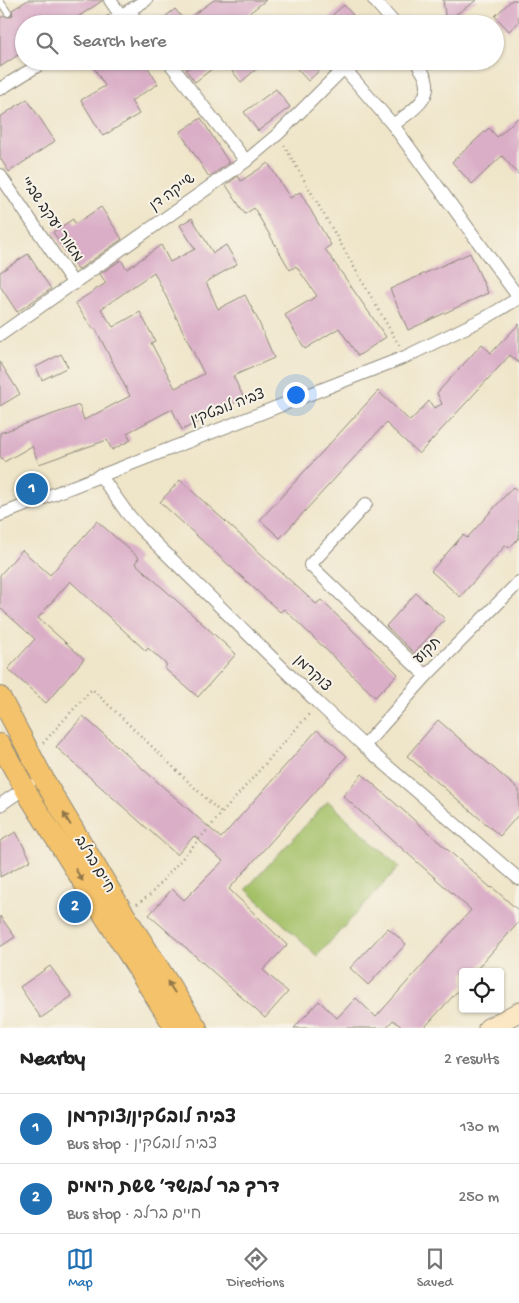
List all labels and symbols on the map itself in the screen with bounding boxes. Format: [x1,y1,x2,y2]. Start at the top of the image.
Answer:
street label: שייקה דן [147,170,199,215]
street label: מאור יעקב שב"י [16,174,86,266]
your location [283,382,309,408]
street label: צביה לובטקין [188,385,268,430]
pin: 1 [16,470,48,508]
street label: תקוע [410,633,446,669]
street label: צוקרמן [290,652,334,696]
one-way arrow [62,813,71,826]
street label: חיים ברלב [70,833,119,897]
one-way arrow [74,869,84,882]
pin: 2 [59,888,91,926]
one-way arrow [166,980,175,994]

